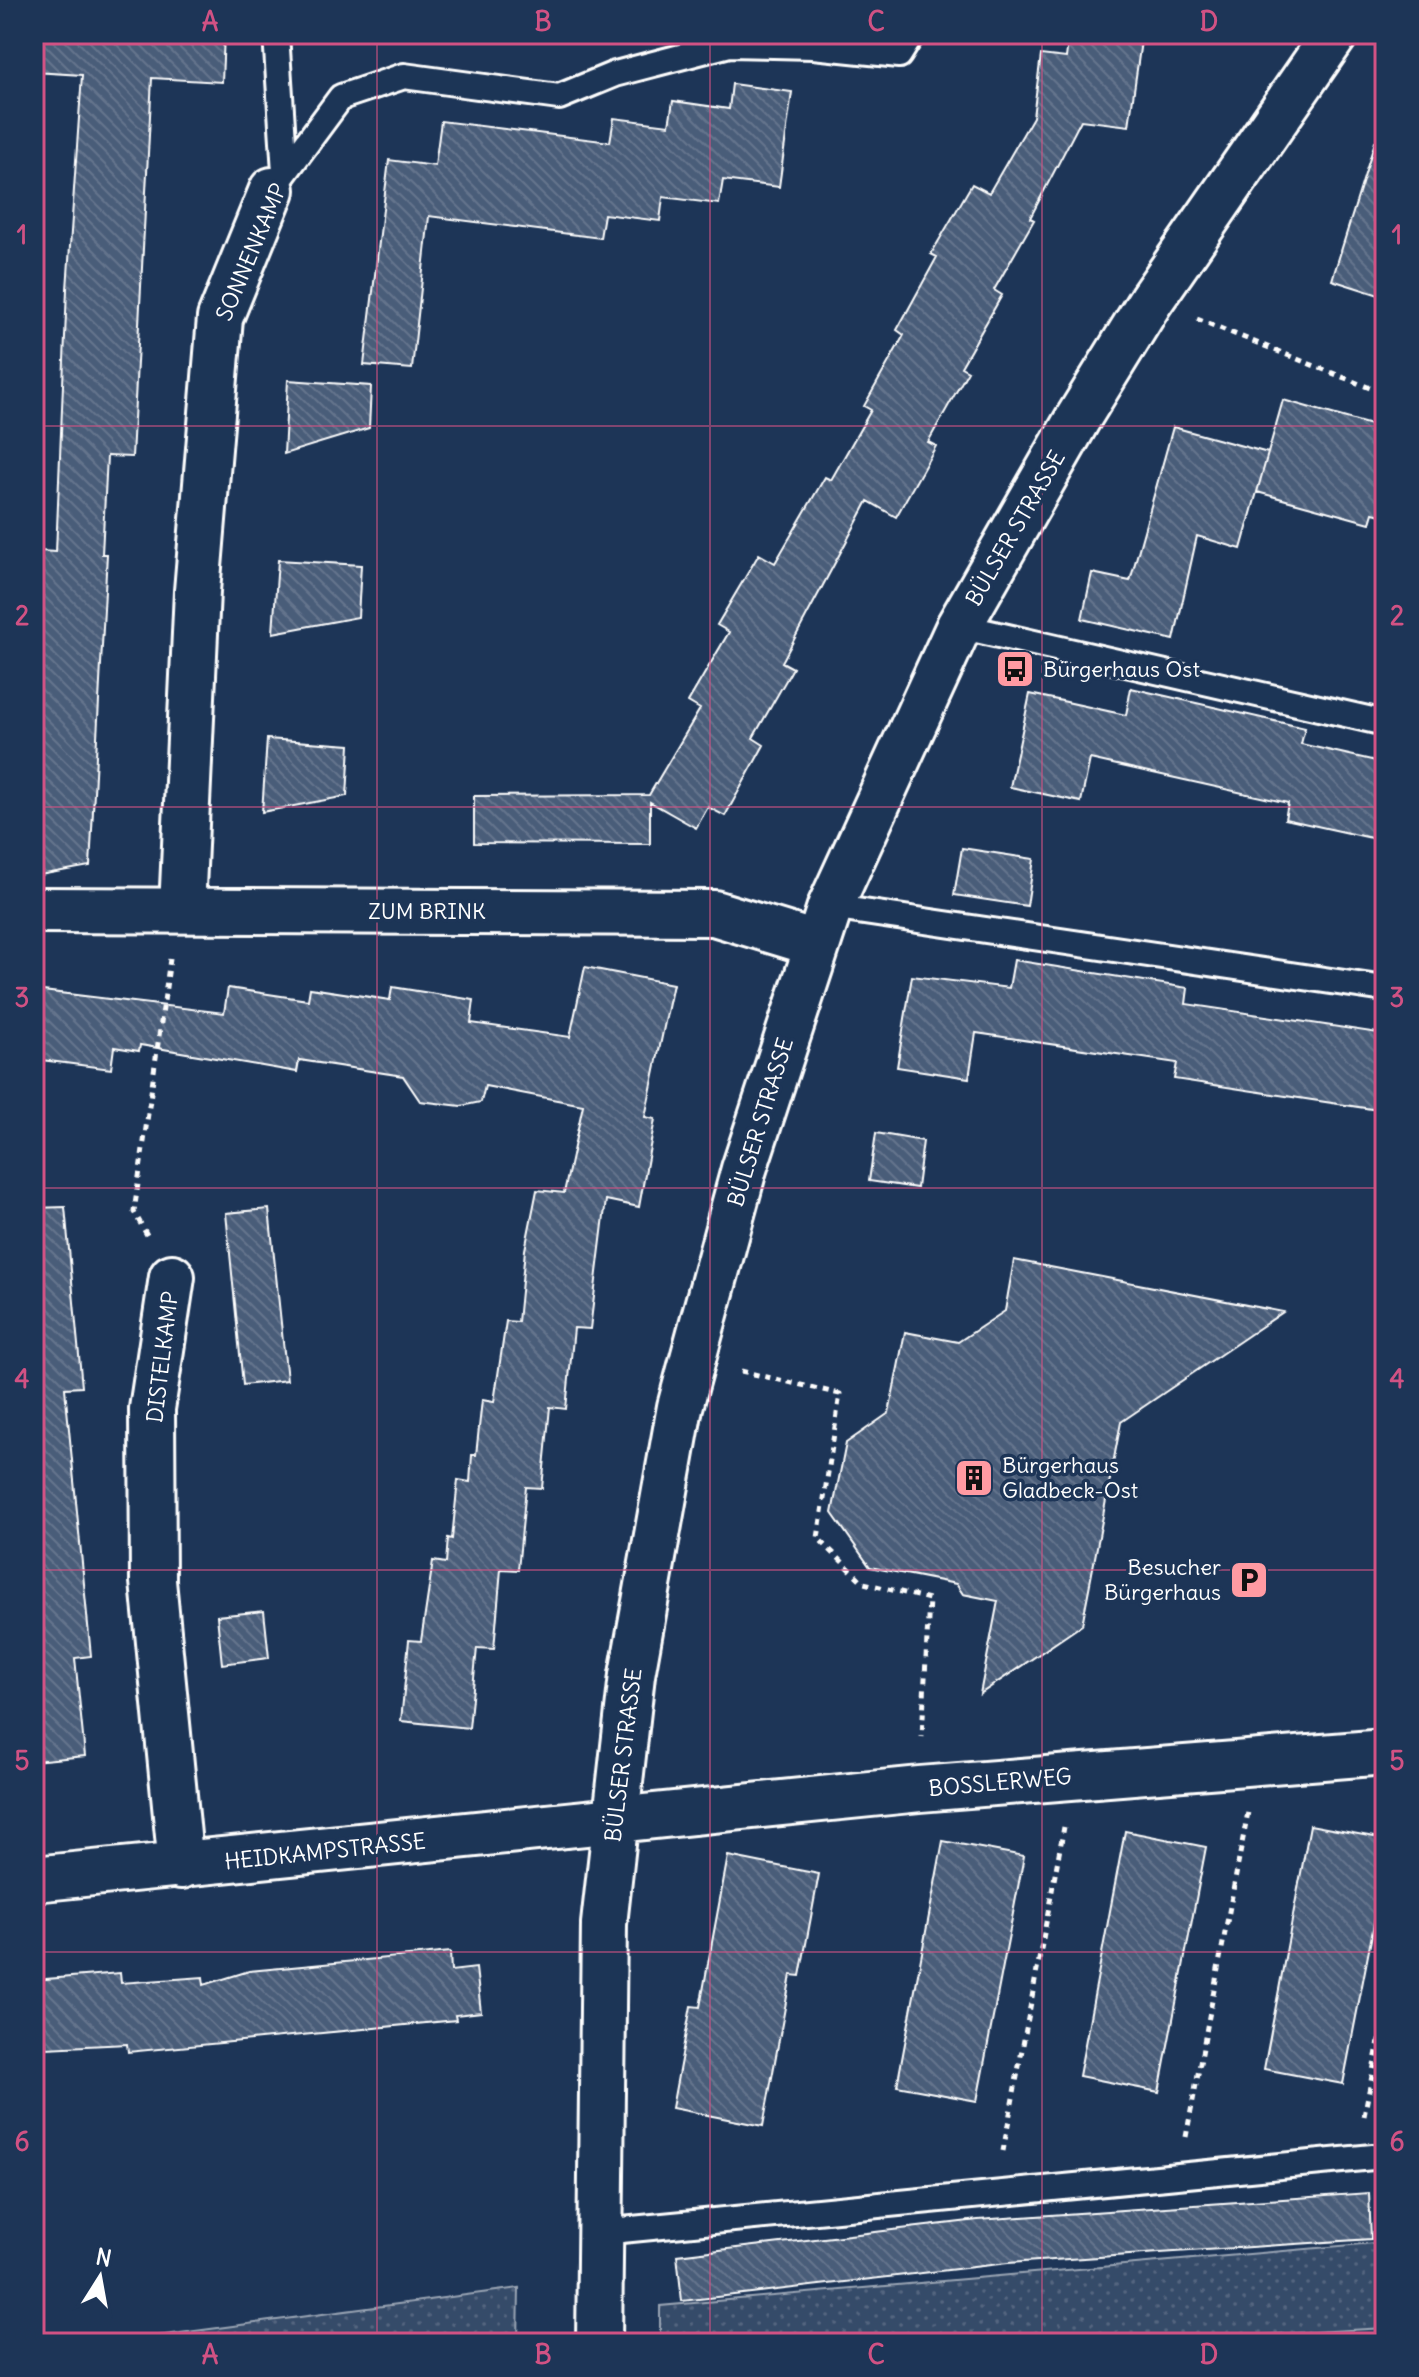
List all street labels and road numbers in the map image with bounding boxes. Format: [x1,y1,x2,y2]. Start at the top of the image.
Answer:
street label: SONNENKAMP [209,179,293,325]
street label: BÜLSER STRASSE [959,445,1071,611]
street label: ZUM BRINK [368,897,486,925]
street label: BÜLSER STRASSE [721,1034,799,1210]
street label: DISTELKAMP [140,1290,184,1424]
street label: BÜLSER STRASSE [598,1666,648,1844]
street label: BOSSLERWEG [927,1762,1073,1802]
street label: HEIDKAMPSTRASSE [223,1827,427,1875]

